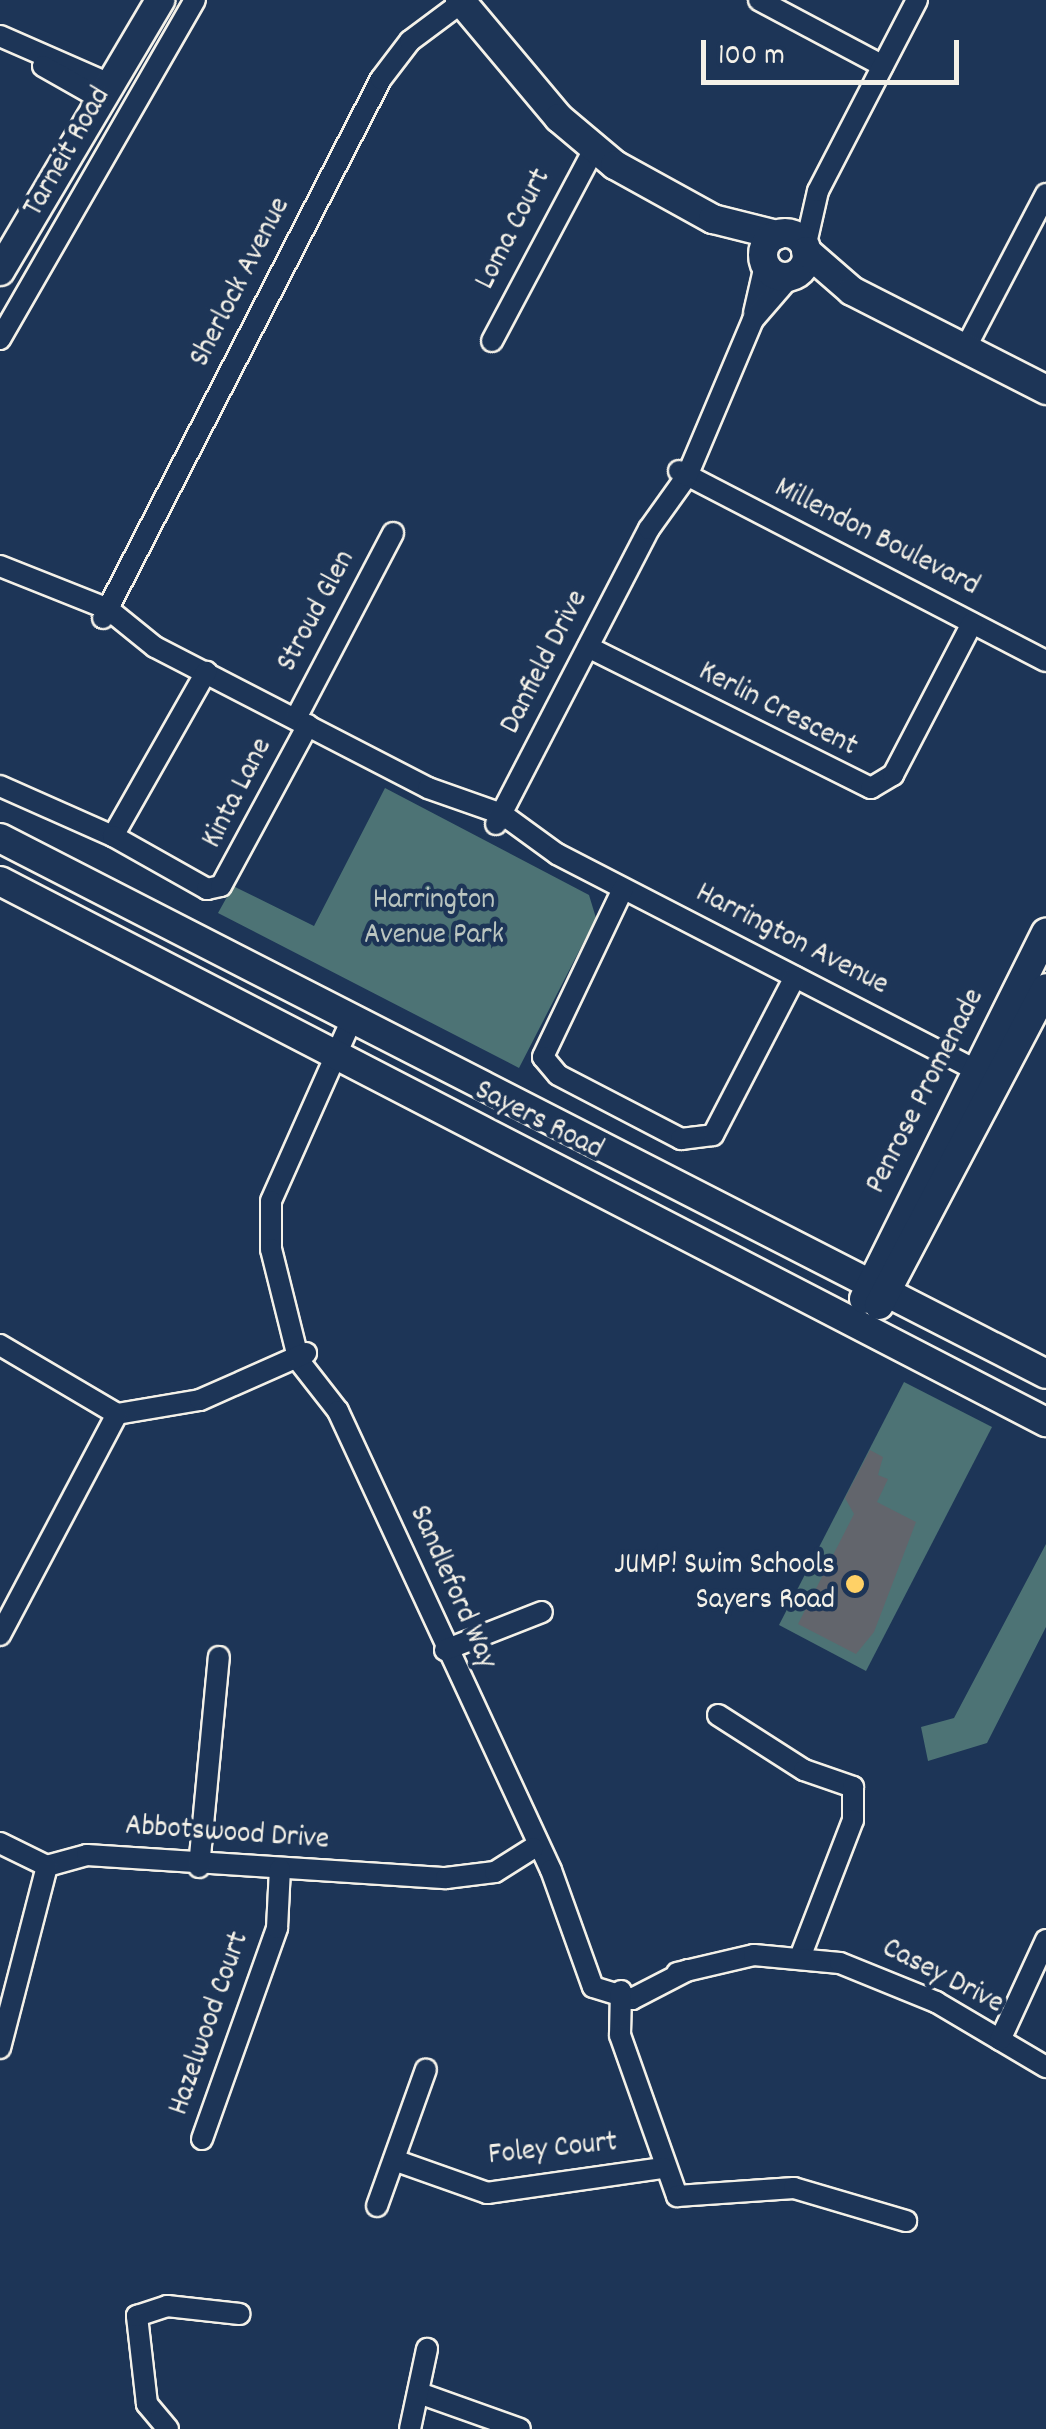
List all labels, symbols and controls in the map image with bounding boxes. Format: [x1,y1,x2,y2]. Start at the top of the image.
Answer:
scale bar [706,20,964,82]
text: 100 m [718,36,785,79]
street label: Tarneit Road [17,82,121,224]
street label: Loma Court [469,164,561,296]
street label: Sherlock Avenue [184,192,300,374]
street label: Millendon Boulevard [768,472,984,606]
street label: Stroud Glen [271,545,365,679]
street label: Danfield Drive [494,585,598,741]
street label: Kerlin Crescent [692,656,862,766]
street label: Kinta Lane [196,733,282,855]
street label: Harrington Avenue [689,877,893,1005]
park label: Harrington Avenue Park [364,884,504,954]
street label: Penrose Promenade [860,984,994,1200]
street label: Sayers Road [468,1074,608,1170]
street label: Sandleford Way [399,1501,503,1675]
place label: JUMP! Swim Schools Sayers Road [614,1549,835,1620]
marker: JUMP! Swim Schools Sayers Road [844,1573,866,1595]
street label: Abbotswood Drive [124,1810,330,1860]
street label: Hazelwood Court [163,1928,259,2120]
street label: Casey Drive [875,1932,1009,2024]
street label: Foley Court [487,2126,619,2176]

